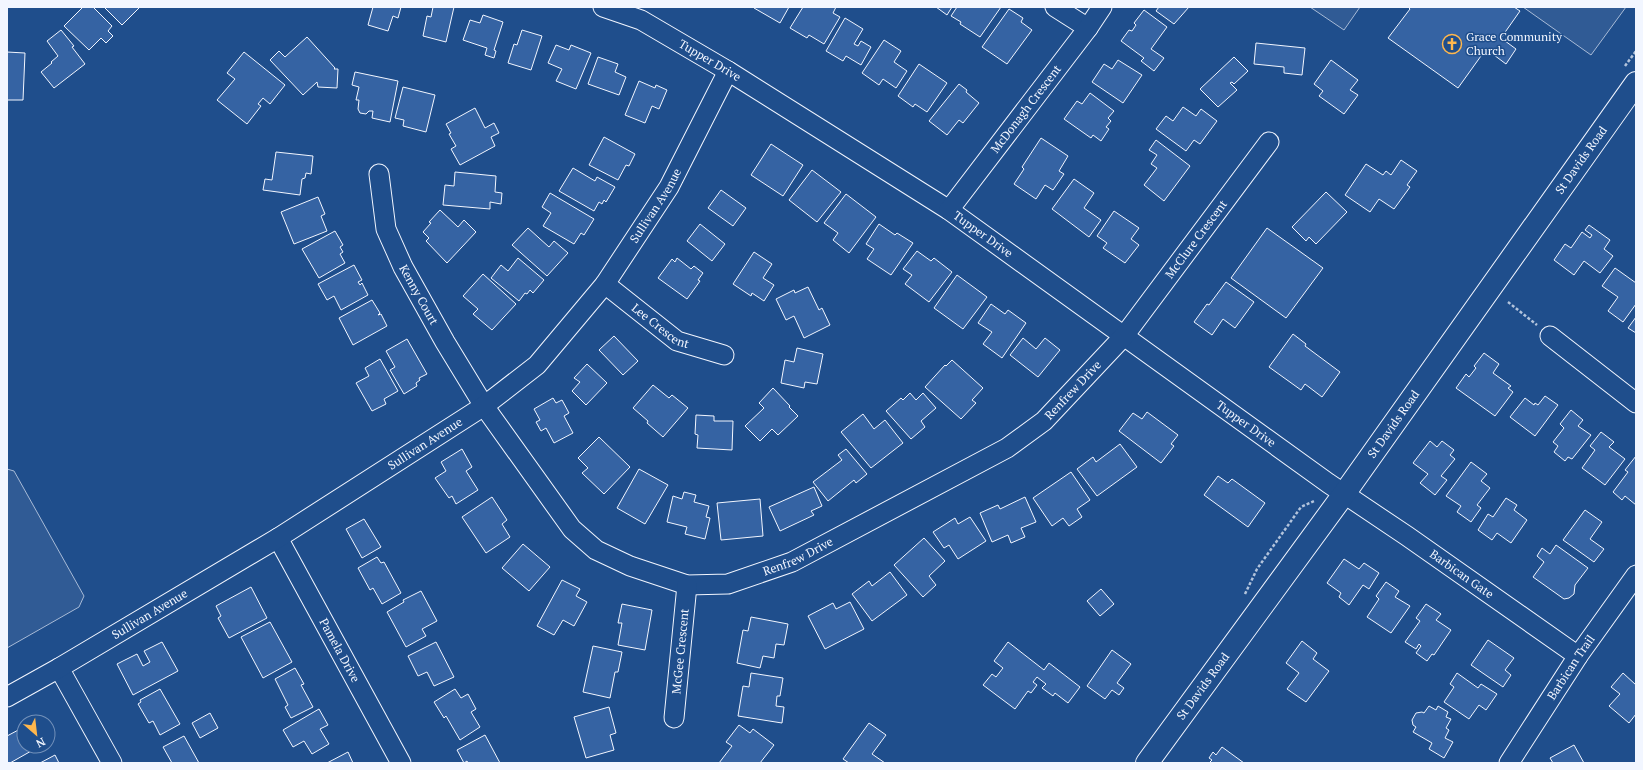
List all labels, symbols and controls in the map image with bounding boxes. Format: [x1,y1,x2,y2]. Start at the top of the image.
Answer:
place label: Grace Community Church [1466,29,1563,58]
church icon: Grace Community Church [1441,33,1463,55]
street label: Tupper Drive [676,36,744,84]
street label: McDonagh Crescent [987,61,1065,156]
street label: St Davids Road [1552,123,1610,197]
street label: Sullivan Avenue [626,166,684,246]
street label: McClure Crescent [1162,196,1230,281]
street label: Tupper Drive [951,208,1016,261]
street label: Kenny Court [396,262,442,328]
street label: Lee Crescent [629,300,692,351]
street label: Renfrew Drive [1041,357,1104,422]
street label: St Davids Road [1364,387,1423,461]
street label: Tupper Drive [1213,397,1279,450]
street label: Sullivan Avenue [385,414,465,473]
street label: Renfrew Drive [761,534,835,578]
street label: Barbican Gate [1427,546,1497,602]
street label: Sullivan Avenue [109,585,190,642]
street label: McGee Crescent [668,607,692,695]
street label: Pamela Drive [316,615,363,685]
street label: Barbican Trail [1544,631,1598,702]
street label: St Davids Road [1173,649,1233,723]
north arrow [16,714,56,754]
text: N [33,735,48,751]

